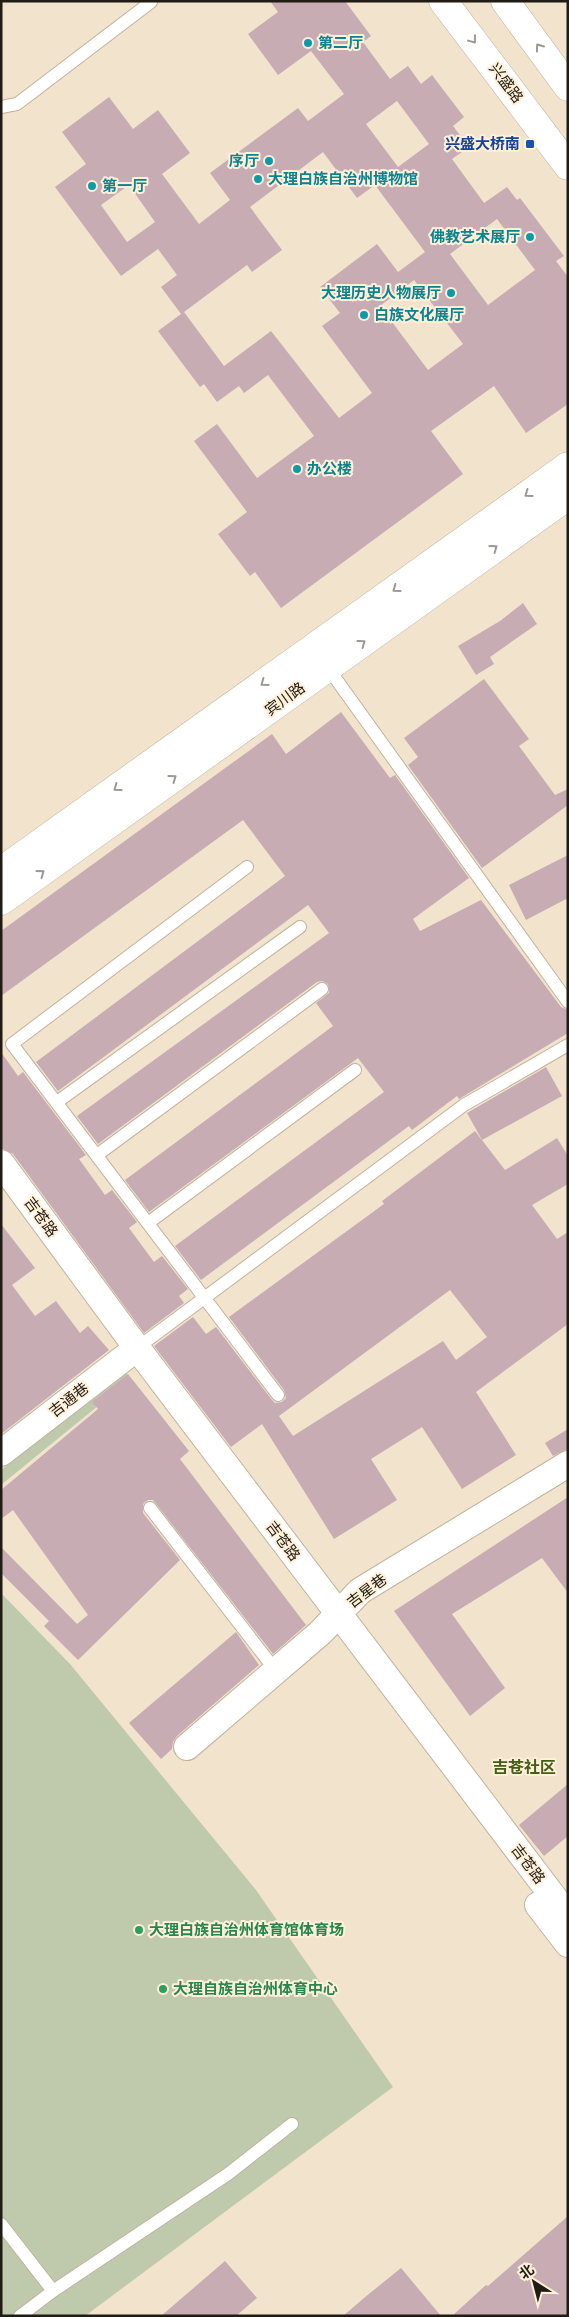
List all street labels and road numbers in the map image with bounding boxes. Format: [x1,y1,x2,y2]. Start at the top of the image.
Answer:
street label: 兴盛路 [486,60,527,106]
street label: 宾川路 [262,678,308,719]
street label: 吉苍路 [21,1194,62,1240]
street label: 吉通巷 [46,1379,92,1420]
street label: 吉苍路 [263,1518,304,1564]
street label: 吉星巷 [344,1570,390,1611]
street label: 吉苍路 [508,1841,549,1887]

